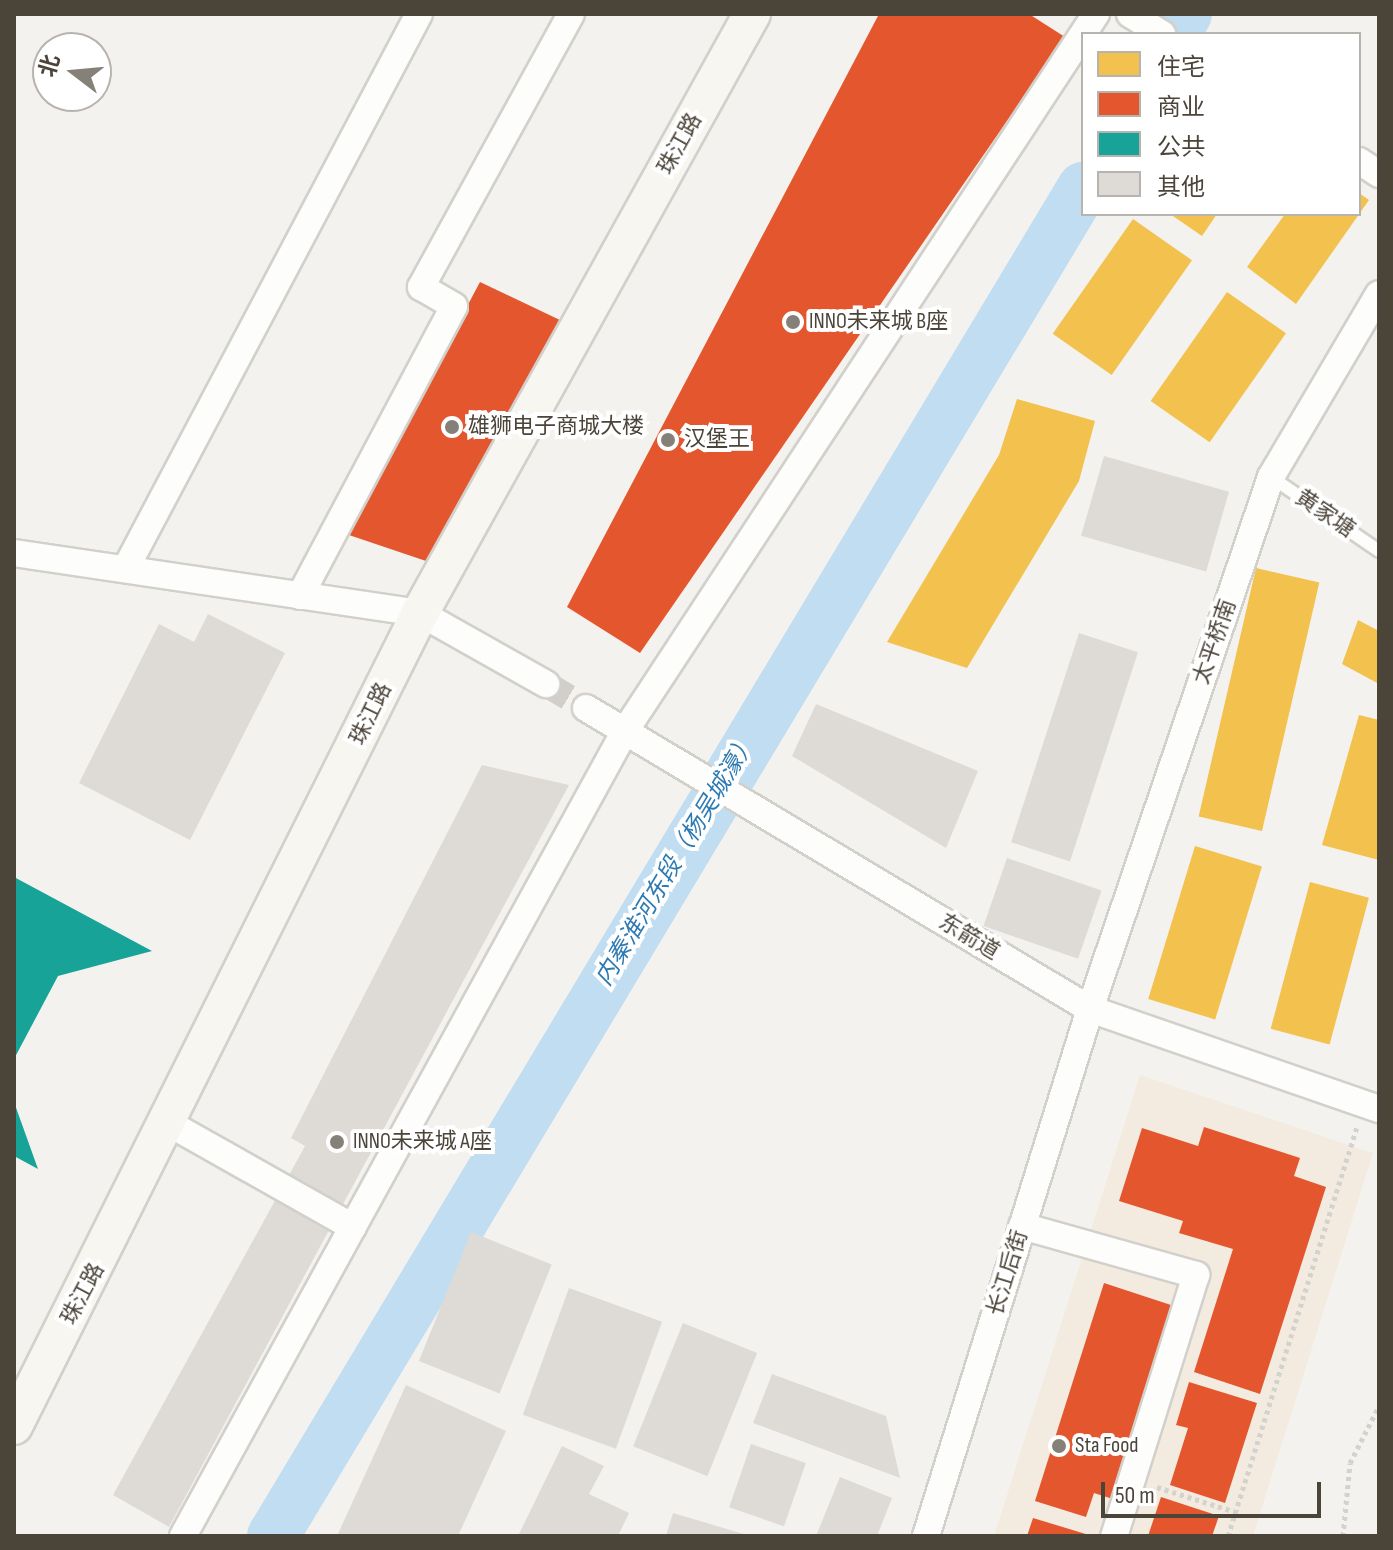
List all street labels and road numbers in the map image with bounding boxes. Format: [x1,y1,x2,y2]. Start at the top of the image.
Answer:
street label: 珠江路 [652,109,708,179]
street label: 黄家塘 [1290,485,1360,543]
street label: 太平桥南 [1188,596,1242,688]
street label: 珠江路 [345,679,397,749]
street label: 东箭道 [934,909,1004,965]
street label: 长江后街 [983,1227,1033,1319]
street label: 珠江路 [56,1259,110,1329]

